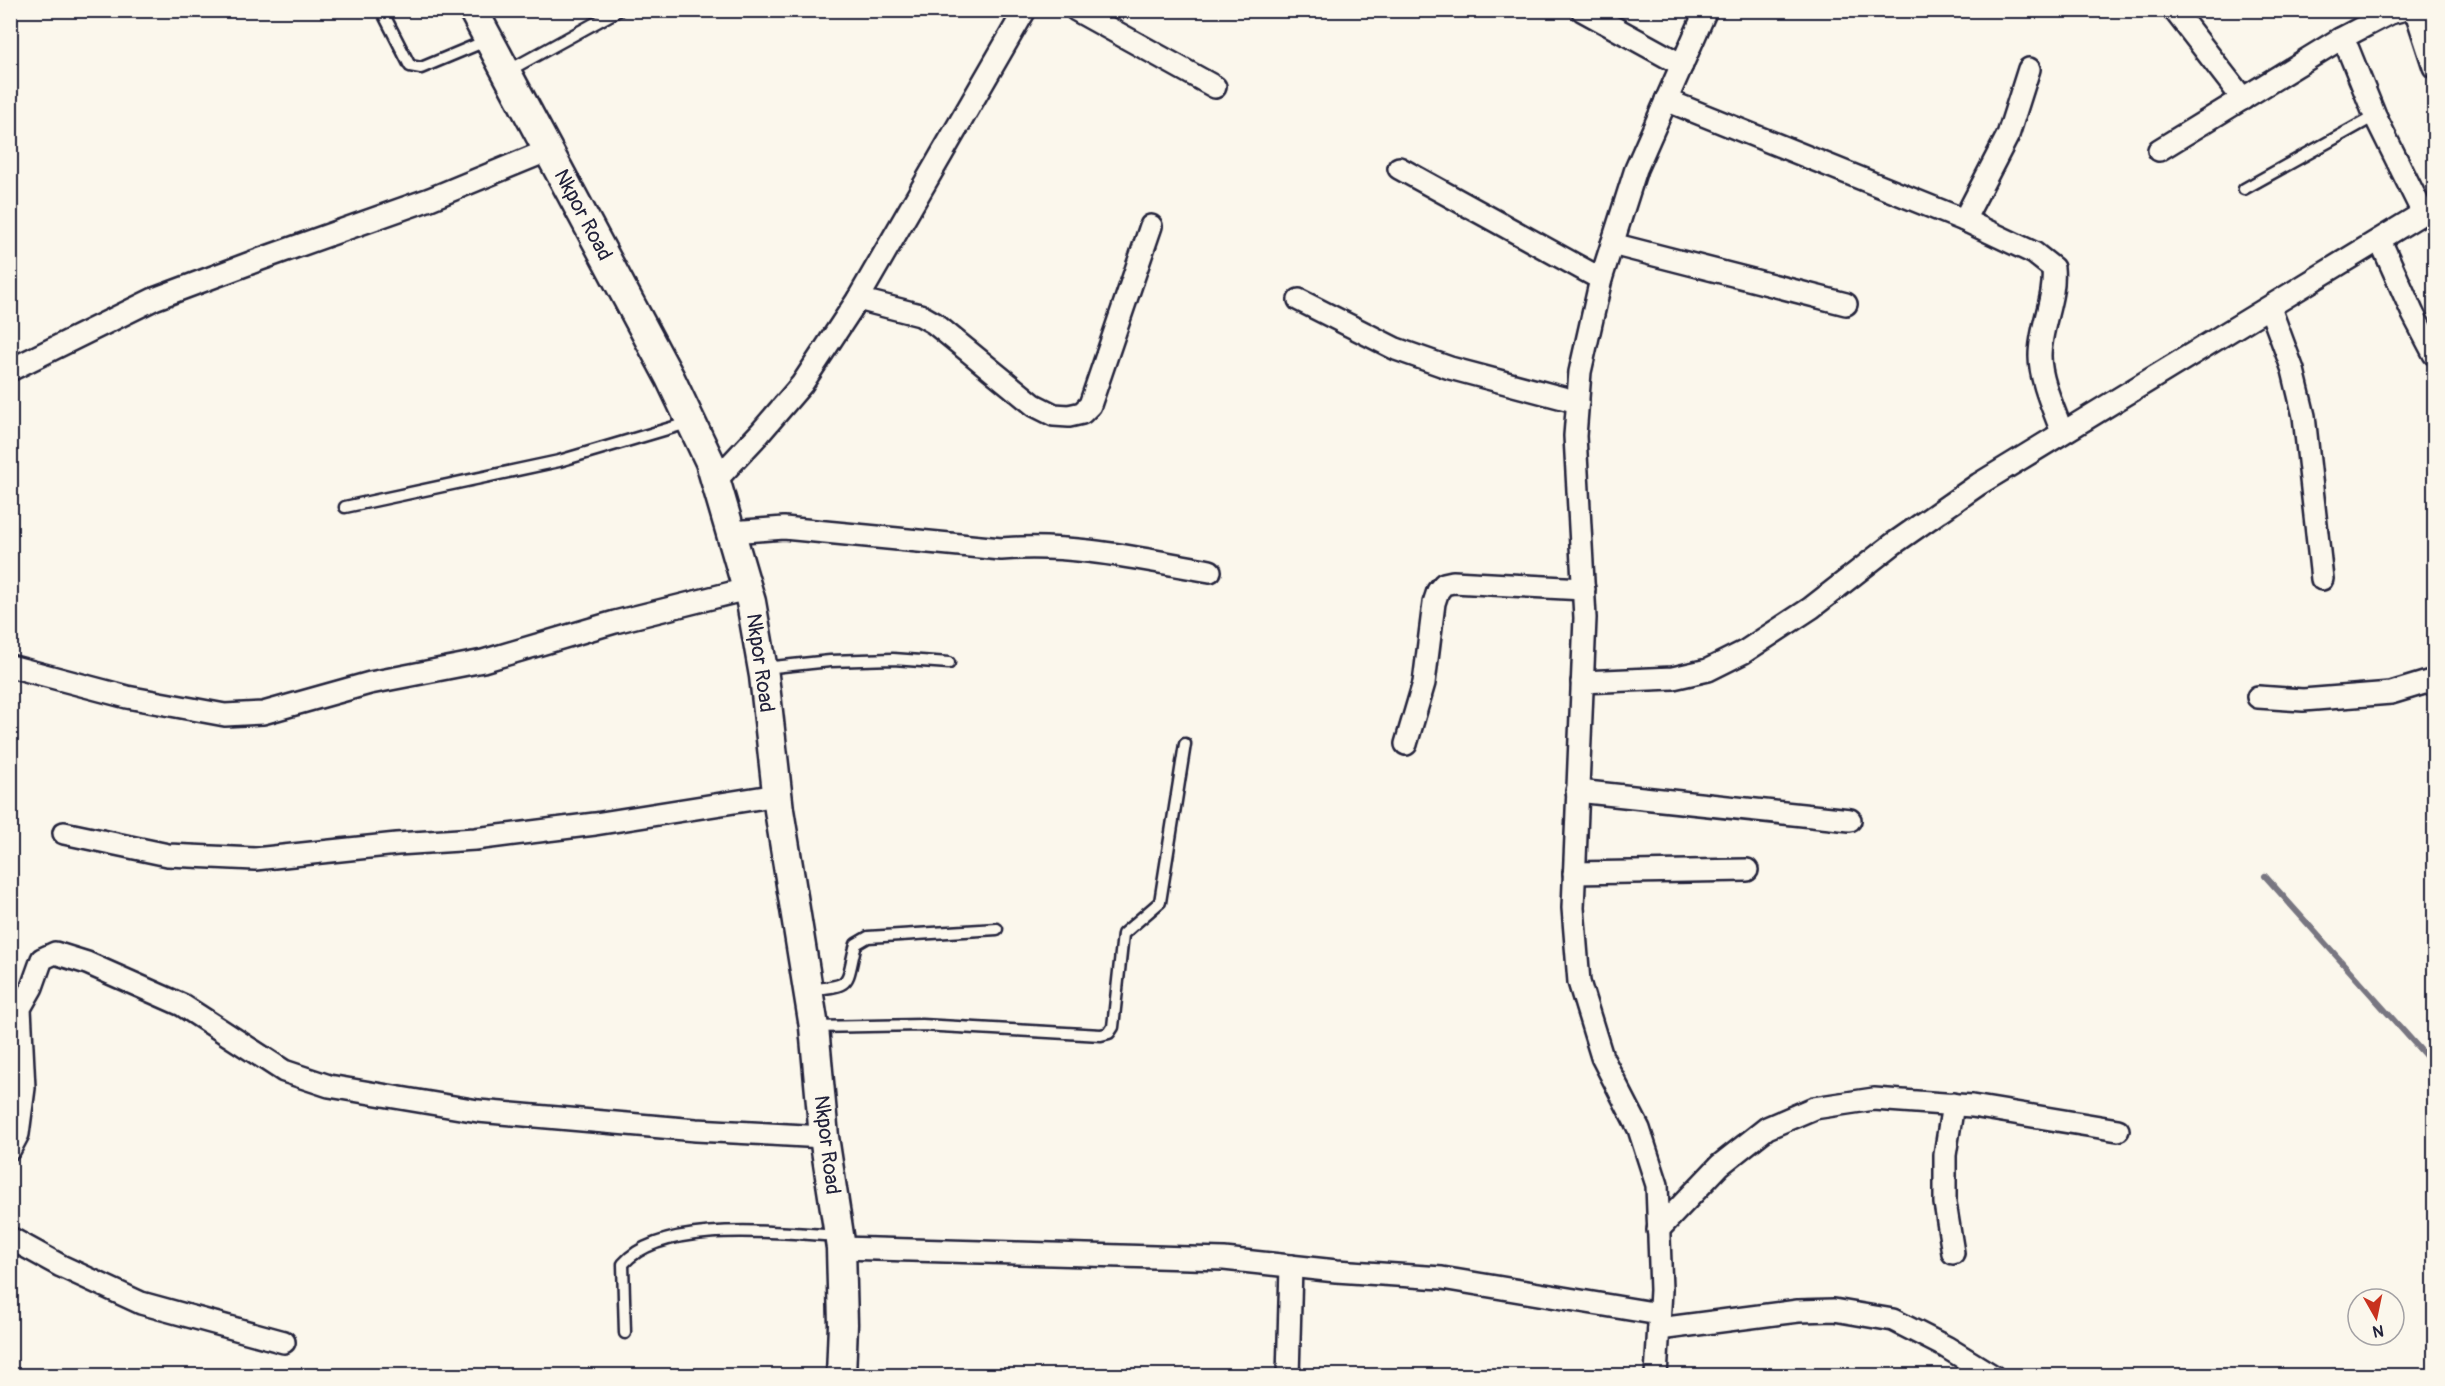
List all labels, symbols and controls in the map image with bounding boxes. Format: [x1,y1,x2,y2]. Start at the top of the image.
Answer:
street label: Nkpor Road [548,165,618,265]
street label: Nkpor Road [740,612,780,714]
street label: Nkpor Road [808,1094,846,1196]
north arrow [2346,1287,2406,1347]
text: N [2371,1320,2385,1342]

